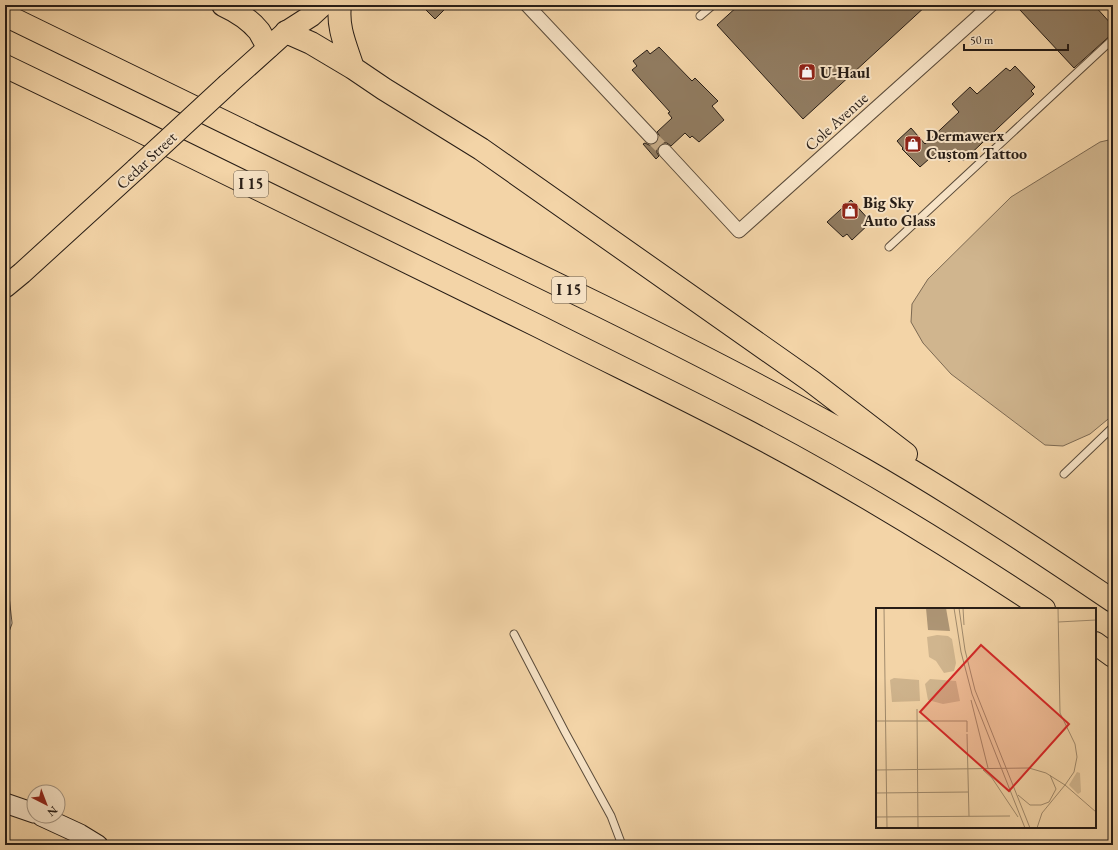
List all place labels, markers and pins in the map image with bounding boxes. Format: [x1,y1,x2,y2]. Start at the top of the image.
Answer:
shop icon: U-Haul [797,62,817,82]
place label: U-Haul [820,62,871,83]
place label: Dermawerx Custom Tattoo [926,125,1027,164]
shop icon: Dermawerx Custom Tattoo [903,134,923,154]
place label: Big Sky Auto Glass [862,192,936,231]
shop icon: Big Sky Auto Glass [840,201,860,221]

